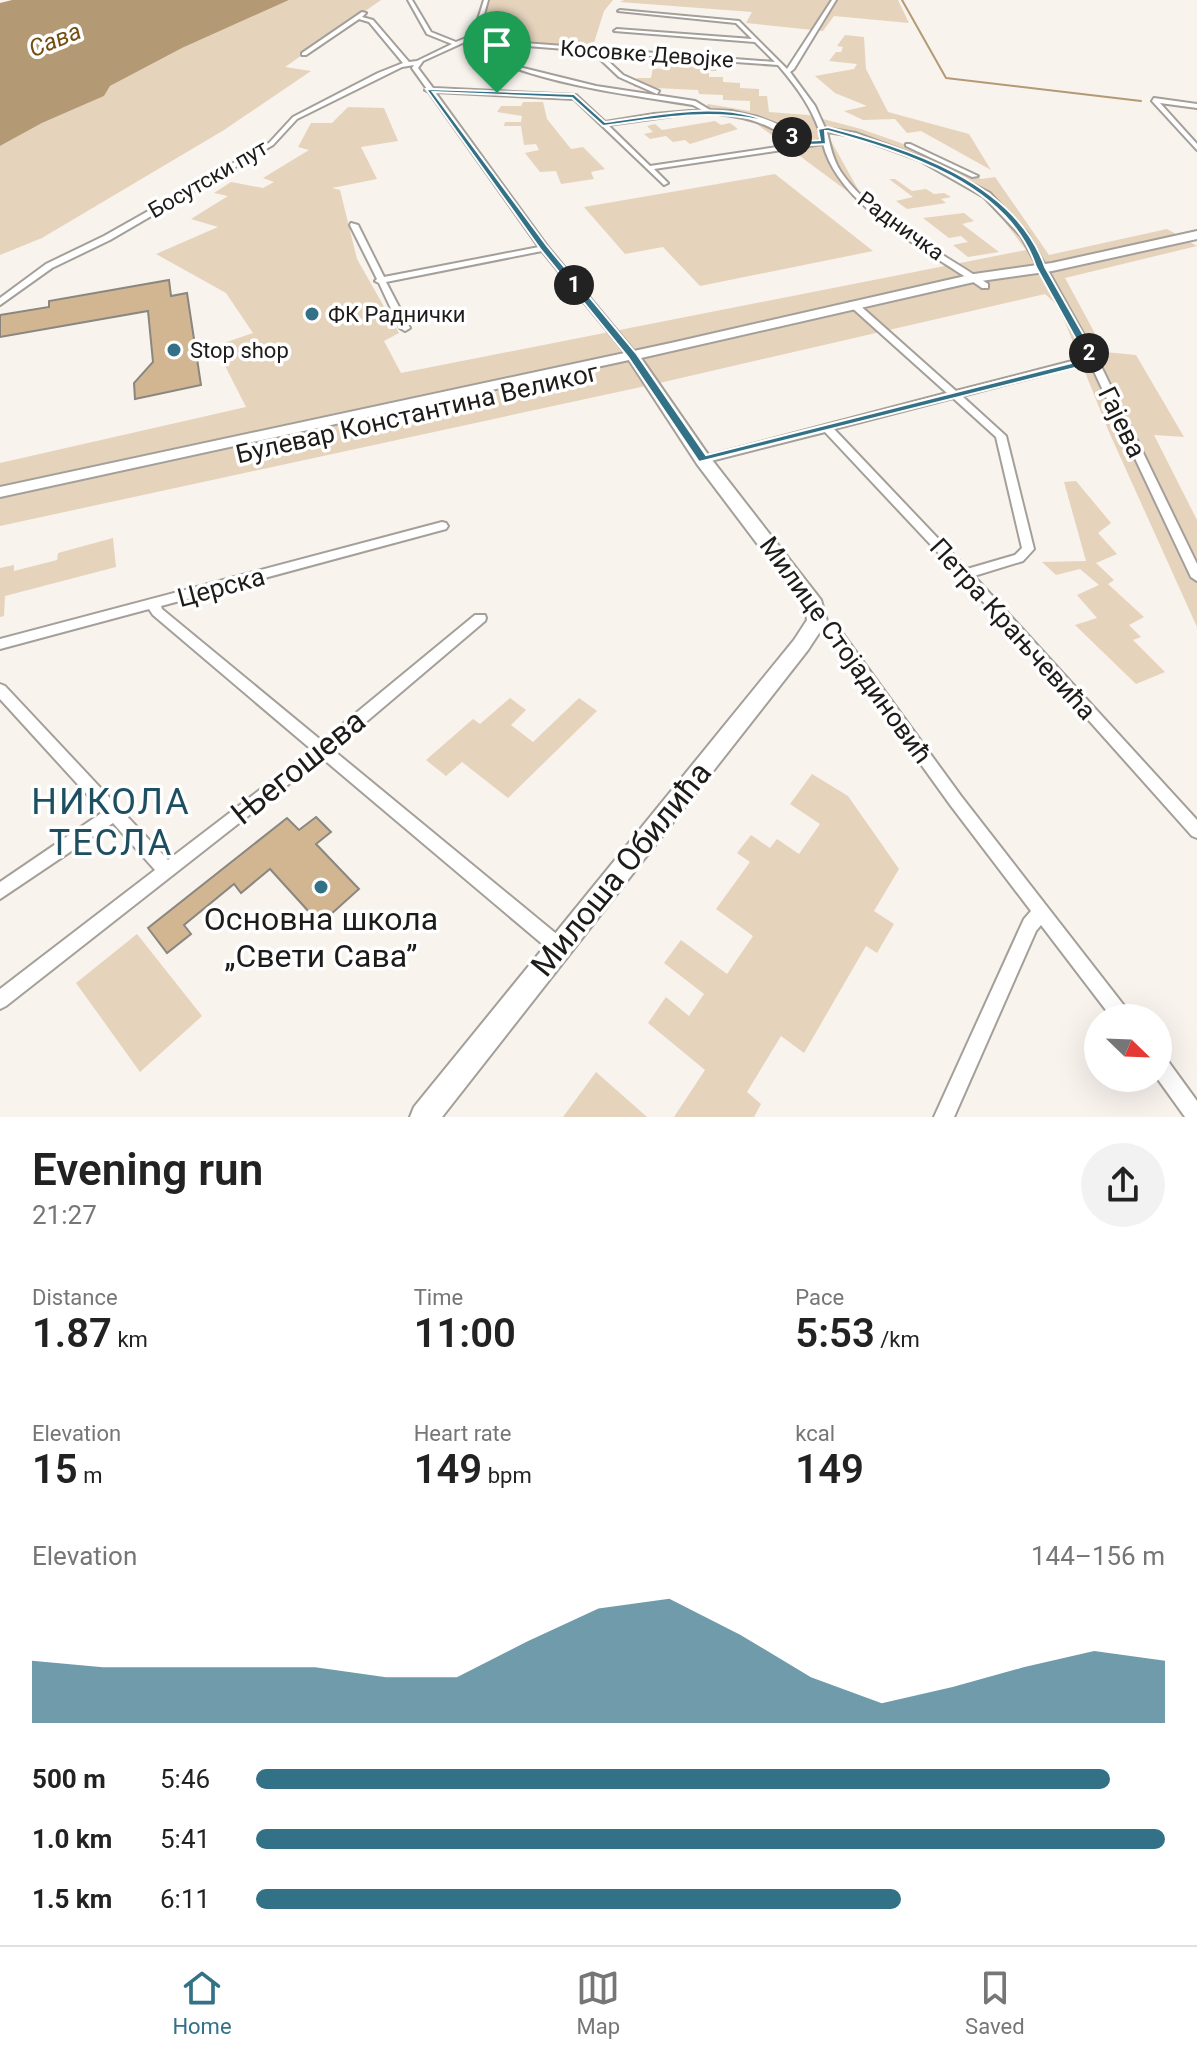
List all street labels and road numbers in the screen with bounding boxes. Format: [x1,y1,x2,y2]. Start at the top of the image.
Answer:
street label: Косовке Девојке [559,35,735,73]
street label: Босутски пут [144,135,272,223]
street label: Радничка [853,186,949,266]
street label: Булевар Константина Великог [233,357,601,469]
street label: Гајева [1092,382,1152,462]
street label: Милице Стојадиновић [754,531,938,769]
street label: Петра Крањчевића [924,532,1102,726]
street label: Церска [174,561,268,613]
street label: Његошева [223,701,373,833]
street label: Милоша Обилића [523,754,719,984]

